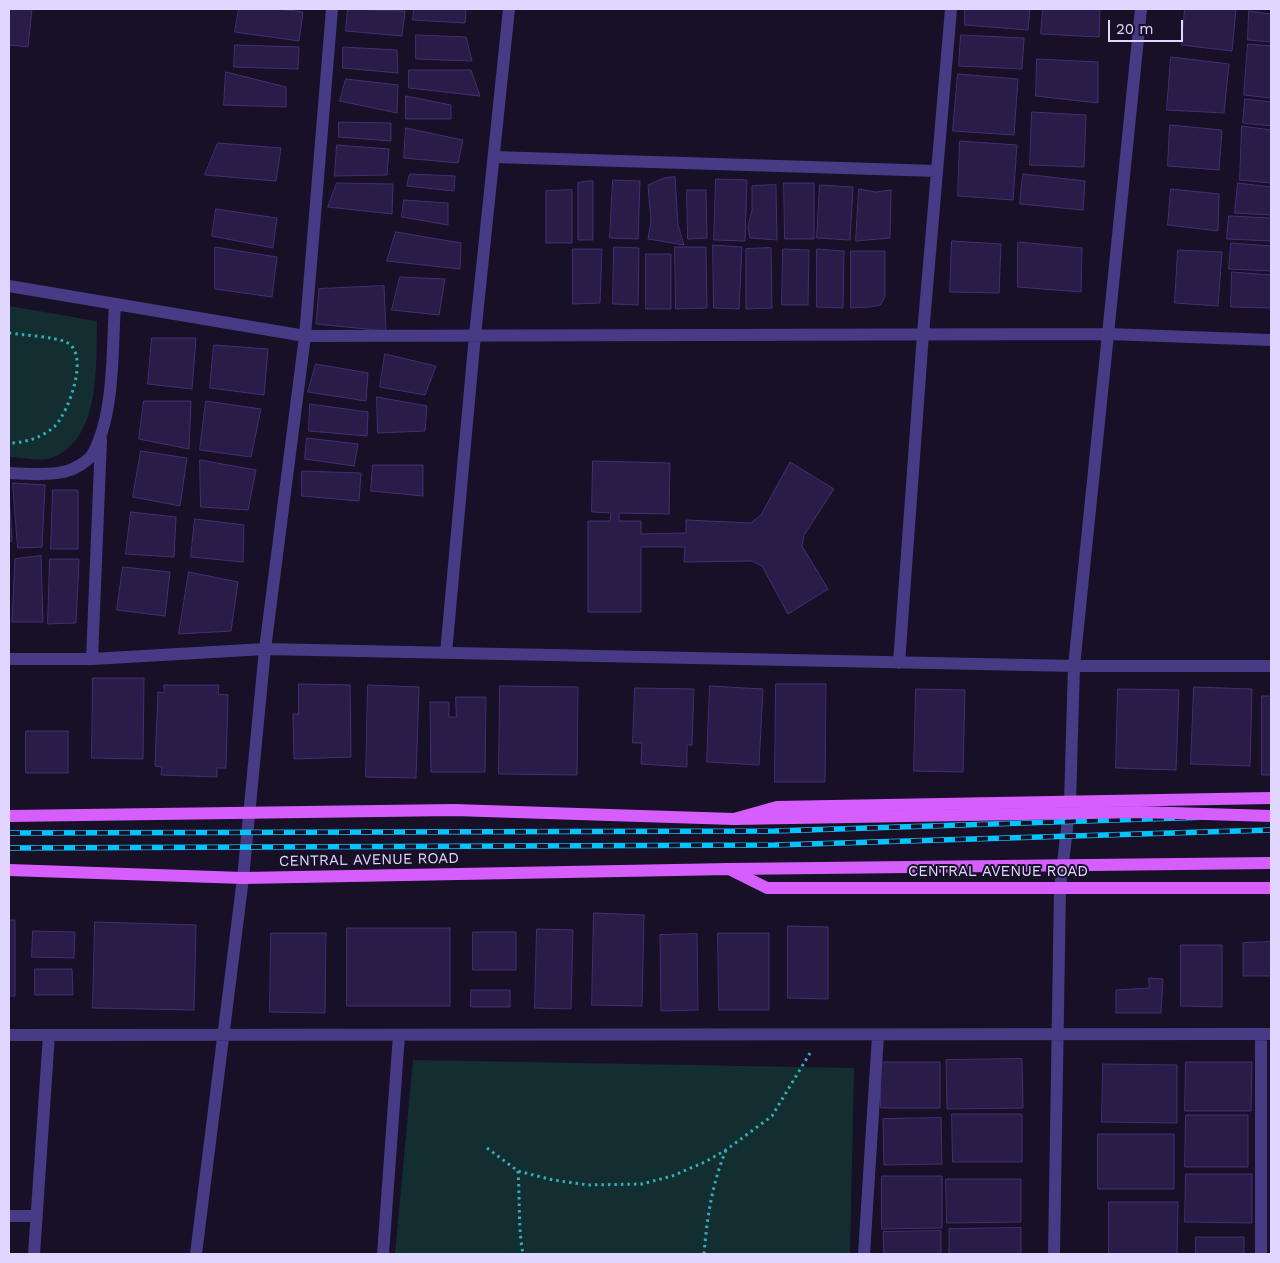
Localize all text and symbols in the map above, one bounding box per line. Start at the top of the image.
scale bar [1110,10,1185,42]
text: 20 m [1116,20,1154,38]
street label: CENTRAL AVENUE ROAD [279,849,459,871]
street label: CENTRAL AVENUE ROAD [908,863,1088,881]

